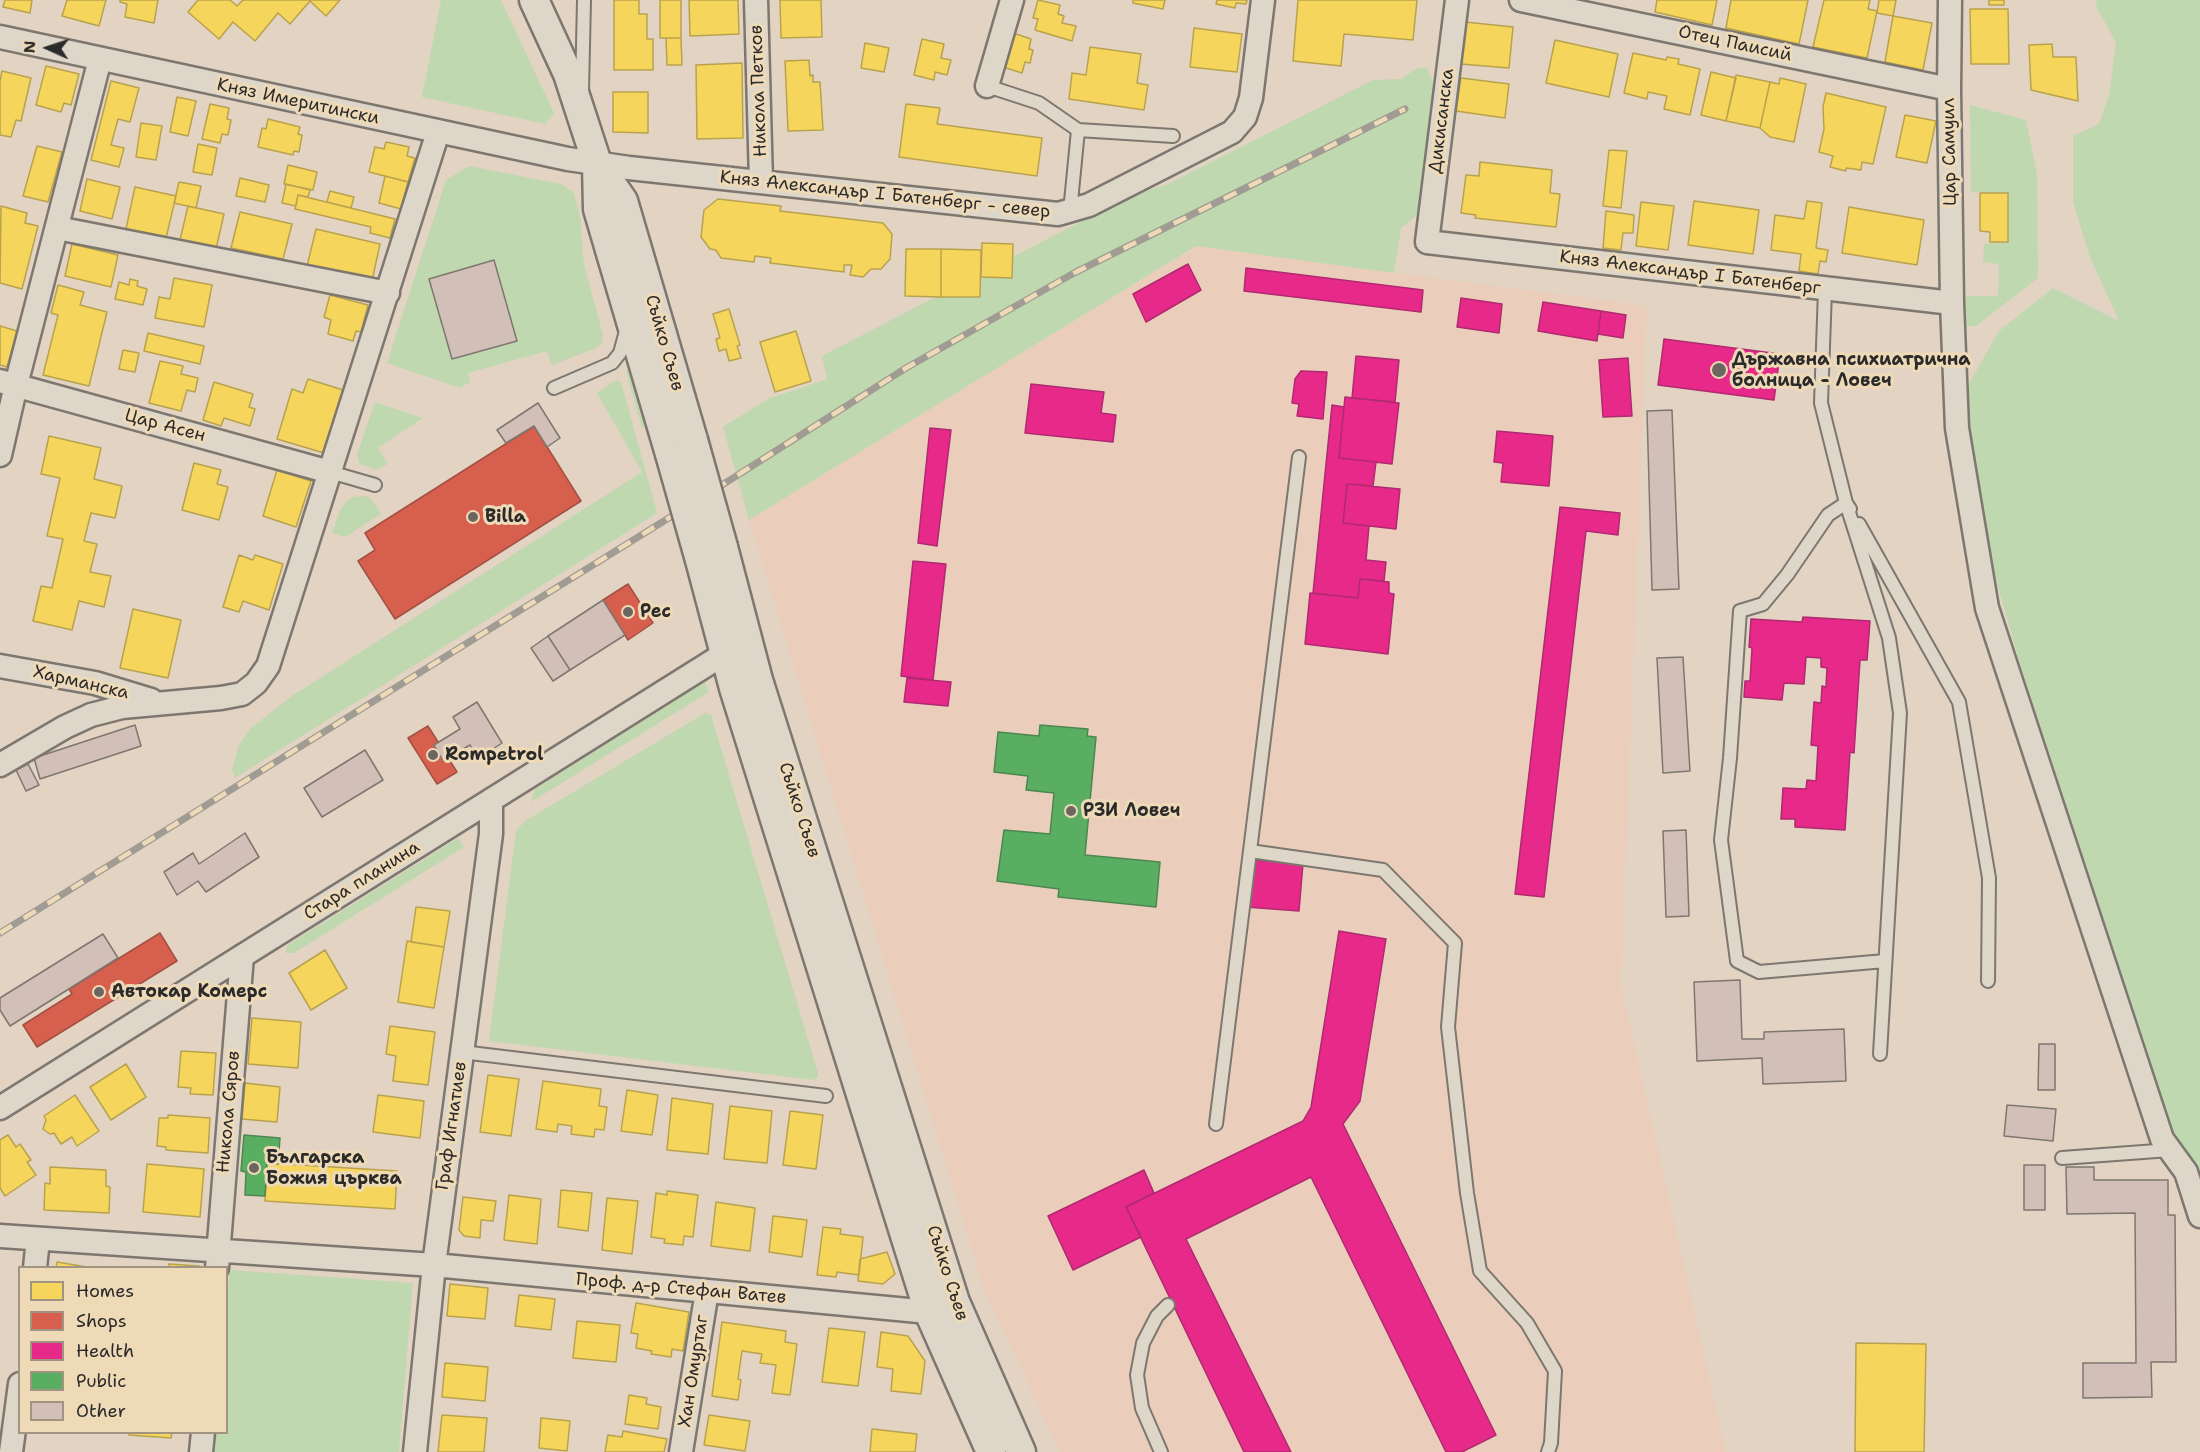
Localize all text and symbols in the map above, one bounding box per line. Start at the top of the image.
north arrow [18,18,78,78]
street label: Отец Паисий [1676,21,1794,67]
street label: Никола Петков [746,25,772,157]
text: N [19,40,40,54]
street label: Дикисанска [1425,67,1459,175]
street label: Княз Имеритински [215,74,381,130]
street label: Цар Самуил [1938,98,1962,206]
street label: Княз Александър I Батенберг - север [718,167,1052,223]
street label: Княз Александър I Батенберг [1558,246,1822,300]
street label: Съйко Съев [640,293,688,393]
place label: Държавна психиатрична болница - Ловеч [1732,349,1971,392]
marker: Държавна психиатрична болница - Ловеч [1710,361,1728,379]
street label: Цар Асен [122,405,208,447]
place label: Billa [485,506,526,528]
marker: Billa [466,510,480,524]
place label: Рес [640,601,671,623]
marker: Рес [621,605,635,619]
street label: Харманска [31,661,131,705]
place label: Rompetrol [445,744,543,766]
marker: Rompetrol [426,748,440,762]
street label: Съйко Съев [773,760,825,860]
place label: РЗИ Ловеч [1083,800,1180,822]
marker: РЗИ Ловеч [1064,804,1078,818]
street label: Стара планина [300,837,424,925]
place label: Автокар Комерс [111,981,267,1003]
marker: Автокар Комерс [92,985,106,999]
street label: Никола Сяров [213,1050,245,1174]
street label: Граф Игнатиев [432,1060,472,1192]
place label: Българска Божия църква [266,1147,402,1190]
marker: Българска Божия църква [247,1161,261,1175]
street label: Съйко Съев [921,1223,973,1323]
legend [18,1266,228,1434]
street label: Проф. д-р Стефан Ватев [575,1269,787,1309]
text: Homes [76,1279,134,1303]
text: Shops [76,1309,127,1333]
street label: Хан Омуртаг [674,1313,714,1429]
text: Health [76,1339,134,1363]
text: Public [76,1369,126,1393]
text: Other [76,1399,126,1423]

